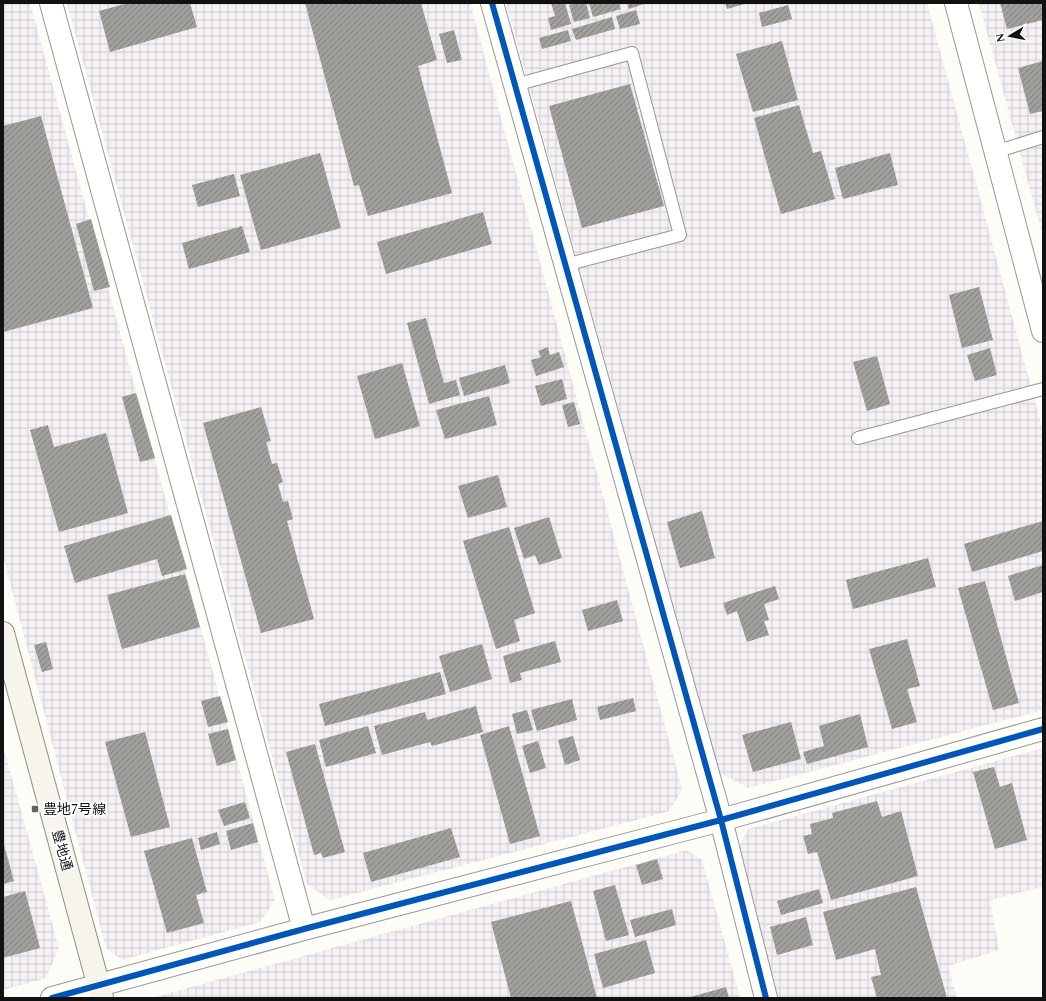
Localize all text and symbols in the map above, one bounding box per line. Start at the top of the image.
north arrow [990,16,1030,56]
text: N [991,32,1010,44]
place label: 豊地7号線 [43,799,106,820]
marker: 豊地7号線 [30,804,40,814]
street label: 豊地通 [46,827,78,873]

